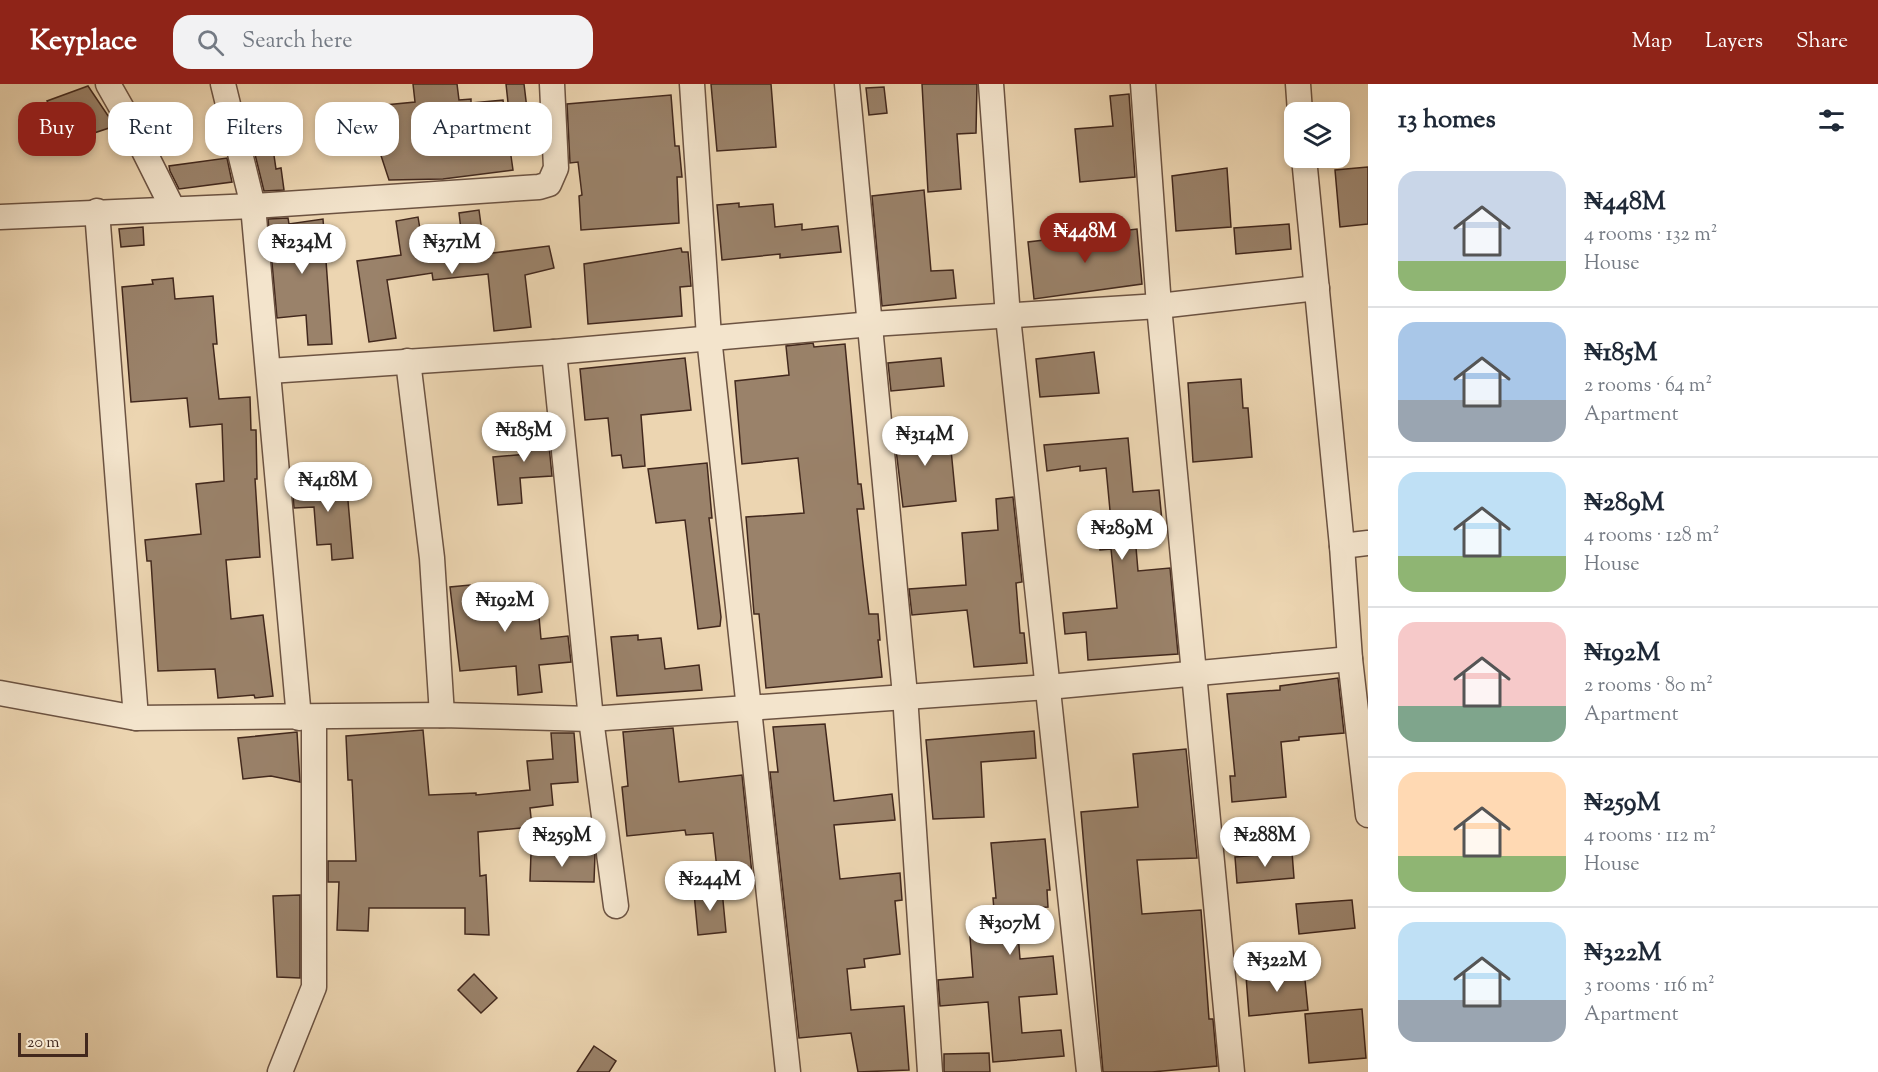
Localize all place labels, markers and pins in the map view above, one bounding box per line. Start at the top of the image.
pin: ₦448M [1043,213,1127,264]
pin: ₦234M [260,224,344,275]
pin: ₦371M [410,224,494,275]
pin: ₦185M [482,412,566,463]
pin: ₦314M [883,416,967,467]
pin: ₦418M [286,462,370,513]
pin: ₦289M [1080,510,1164,561]
pin: ₦192M [463,582,547,633]
pin: ₦259M [520,817,604,868]
pin: ₦288M [1223,817,1307,868]
pin: ₦244M [668,861,752,912]
pin: ₦307M [968,905,1052,956]
pin: ₦322M [1235,942,1319,993]

